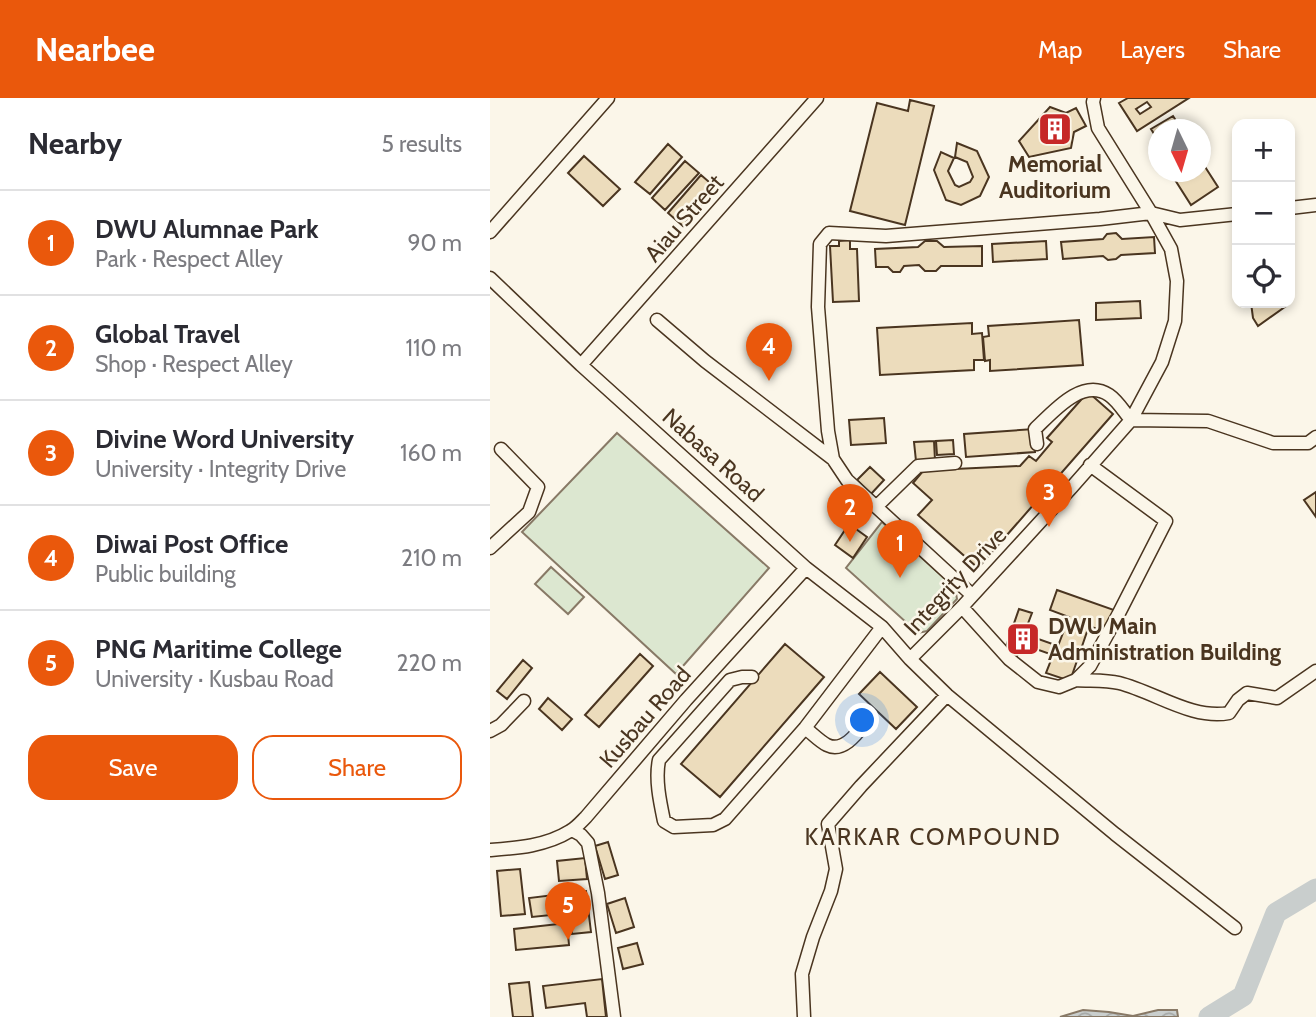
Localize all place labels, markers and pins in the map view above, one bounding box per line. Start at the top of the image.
building icon: Memorial Auditorium [1036,110,1074,148]
place label: Memorial Auditorium [999,150,1111,204]
pin: 4 [746,323,792,381]
pin: 3 [1026,469,1072,527]
pin: 2 [827,484,873,542]
pin: 1 [877,520,923,578]
place label: DWU Main Administration Building [1048,612,1281,666]
building icon: DWU Main Administration Building [1004,620,1042,658]
pin: 5 [545,882,591,940]

